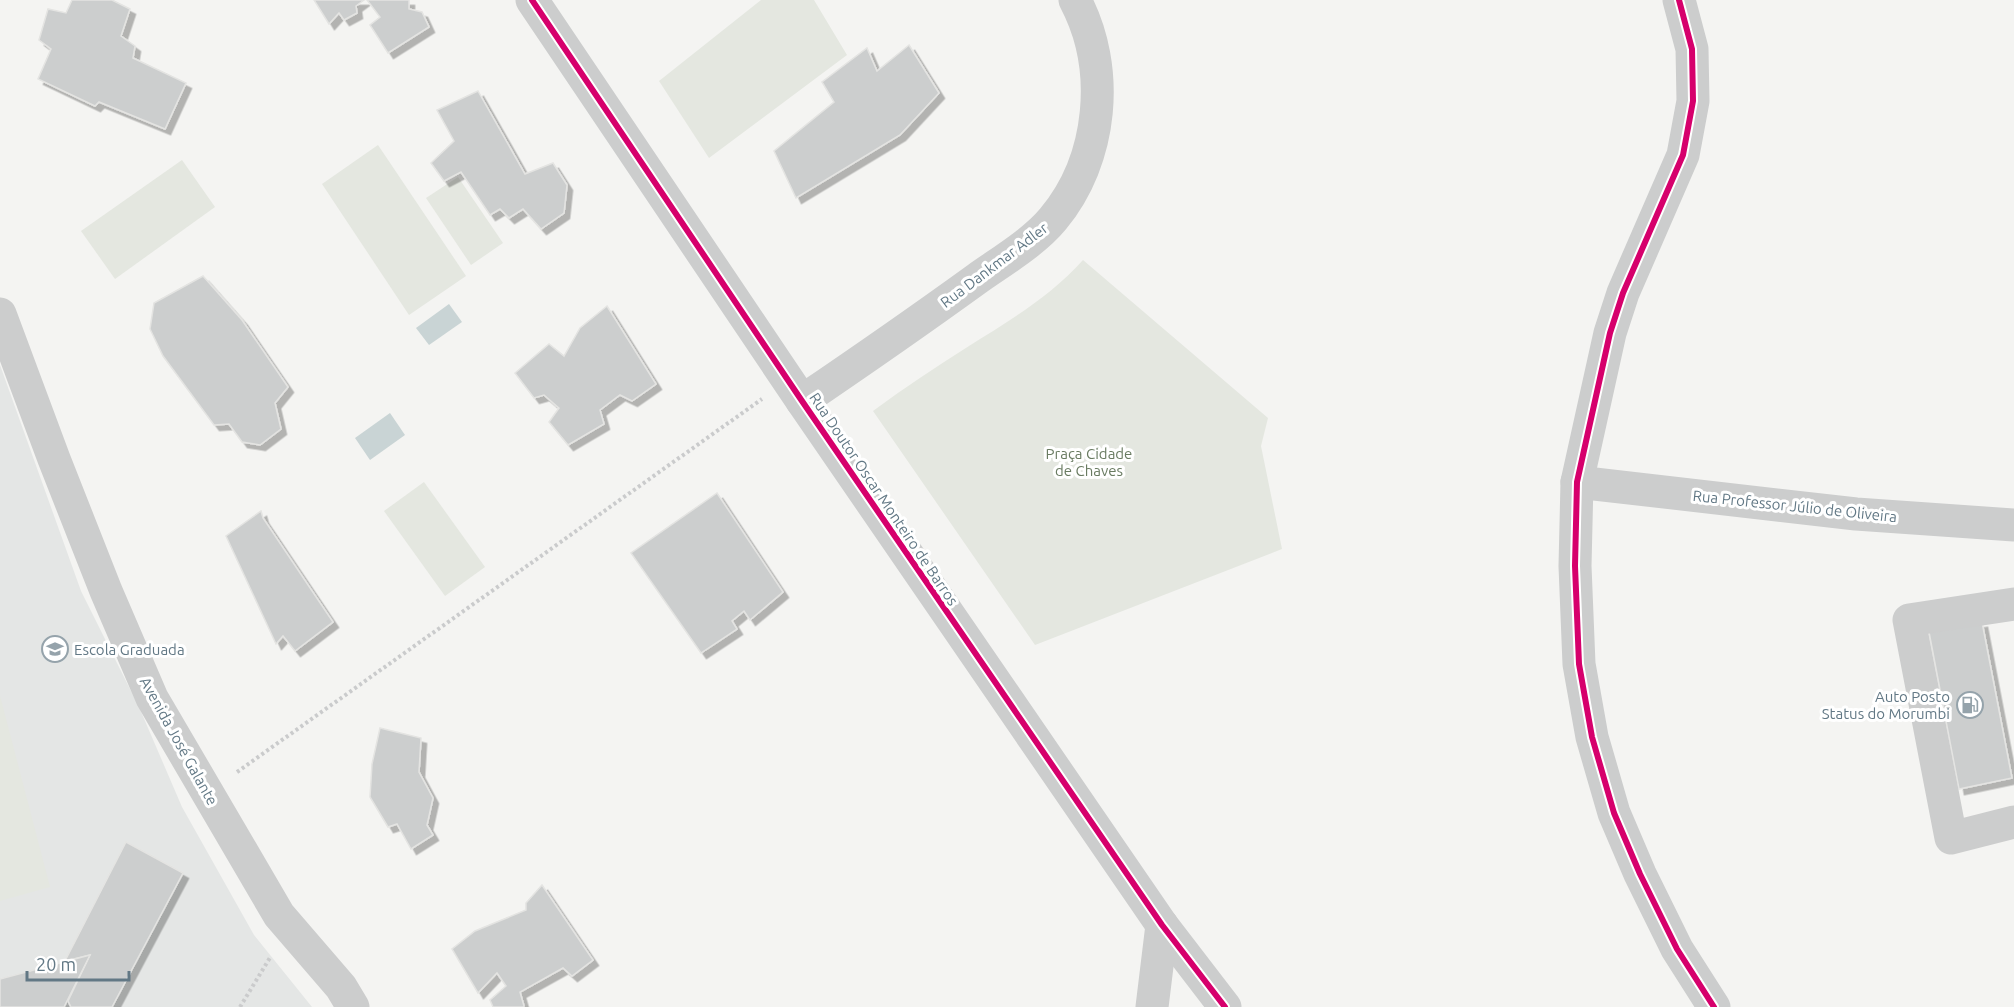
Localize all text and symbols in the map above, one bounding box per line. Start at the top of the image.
street label: Rua Dankmar Adler [937,219,1051,311]
street label: Rua Doutor Oscar Monteiro de Barros [806,389,962,609]
park label: Praça Cidade de Chaves [1046,445,1132,479]
street label: Rua Professor Júlio de Oliveira [1692,487,1898,525]
school or university icon: Escola Graduada [40,634,70,664]
place label: Escola Graduada [74,641,185,658]
street label: Avenida José Galante [137,674,221,808]
place label: Auto Posto Status do Morumbi [1822,688,1950,722]
fuel station icon: Auto Posto Status do Morumbi [1955,690,1985,720]
scale bar [27,944,129,982]
text: 20 m [36,954,76,974]

